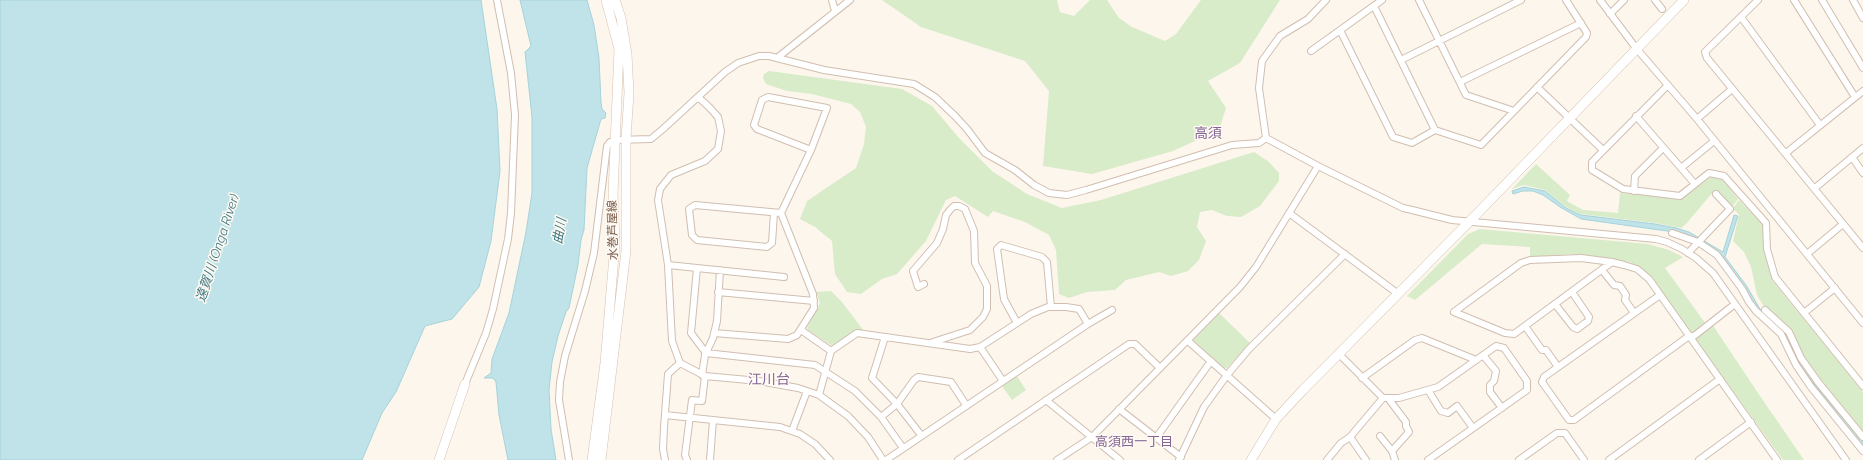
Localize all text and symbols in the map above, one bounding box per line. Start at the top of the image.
district label: 高須 [1194,126,1222,142]
water label: 遠賀川 (Onga River) [193,192,243,304]
street label: 水巻芦屋線 [605,200,621,260]
water label: 曲川 [550,217,570,245]
district label: 江川台 [748,372,790,388]
district label: 高須西一丁目 [1095,434,1173,450]

